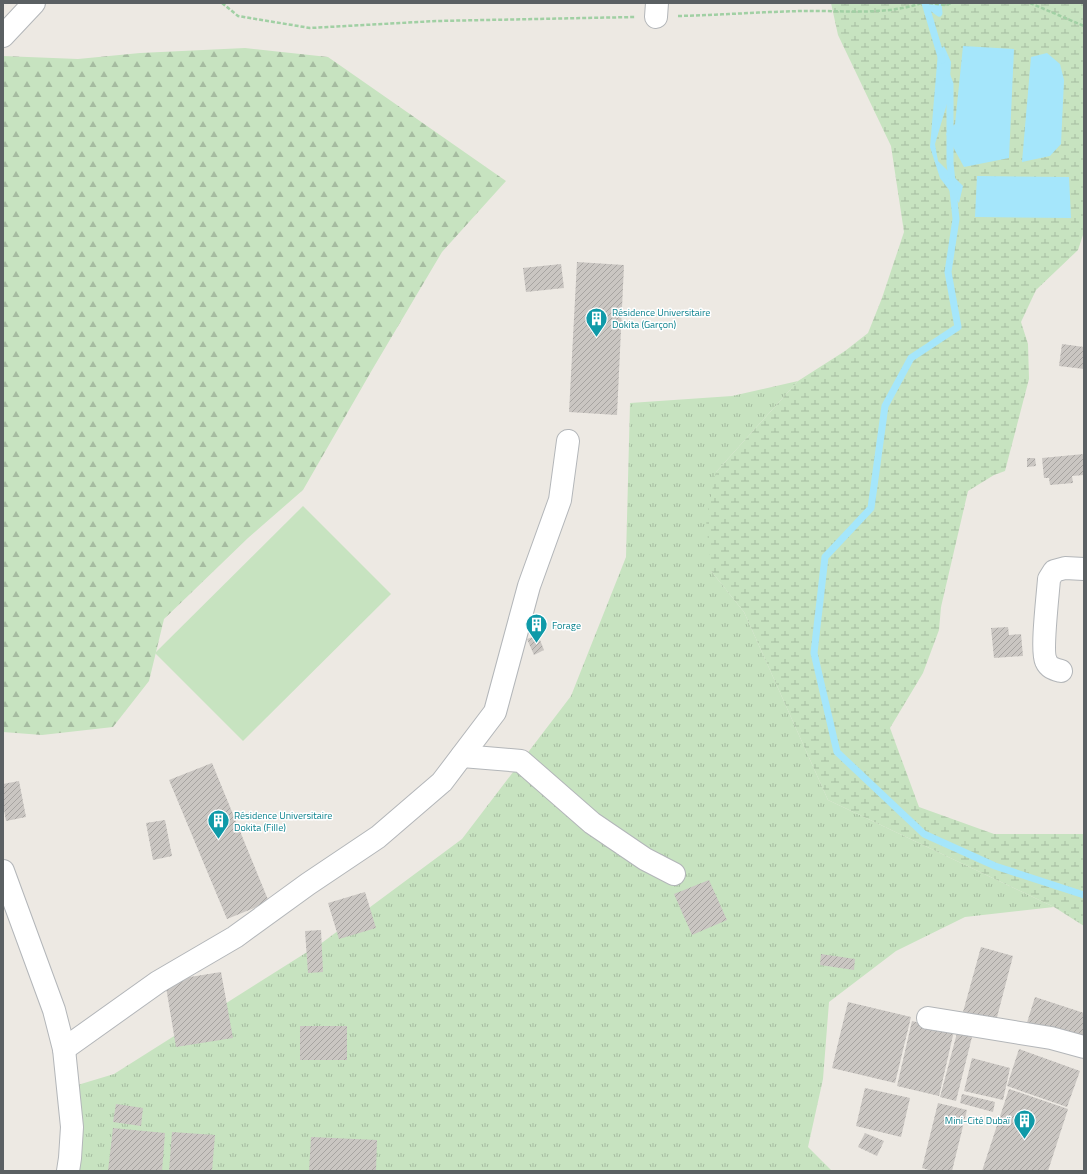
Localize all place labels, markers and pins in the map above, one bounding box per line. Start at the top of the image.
building icon: Résidence Universitaire Dokita (Garçon) [584,305,610,338]
place label: Résidence Universitaire Dokita (Garçon) [612,305,710,332]
building icon: Forage [523,612,549,645]
place label: Forage [552,618,581,633]
building icon: Résidence Universitaire Dokita (Fille) [206,808,232,841]
place label: Résidence Universitaire Dokita (Fille) [234,808,332,835]
building icon: Mini-Cité Dubaï [1012,1107,1038,1140]
place label: Mini-Cité Dubaï [945,1113,1011,1128]

